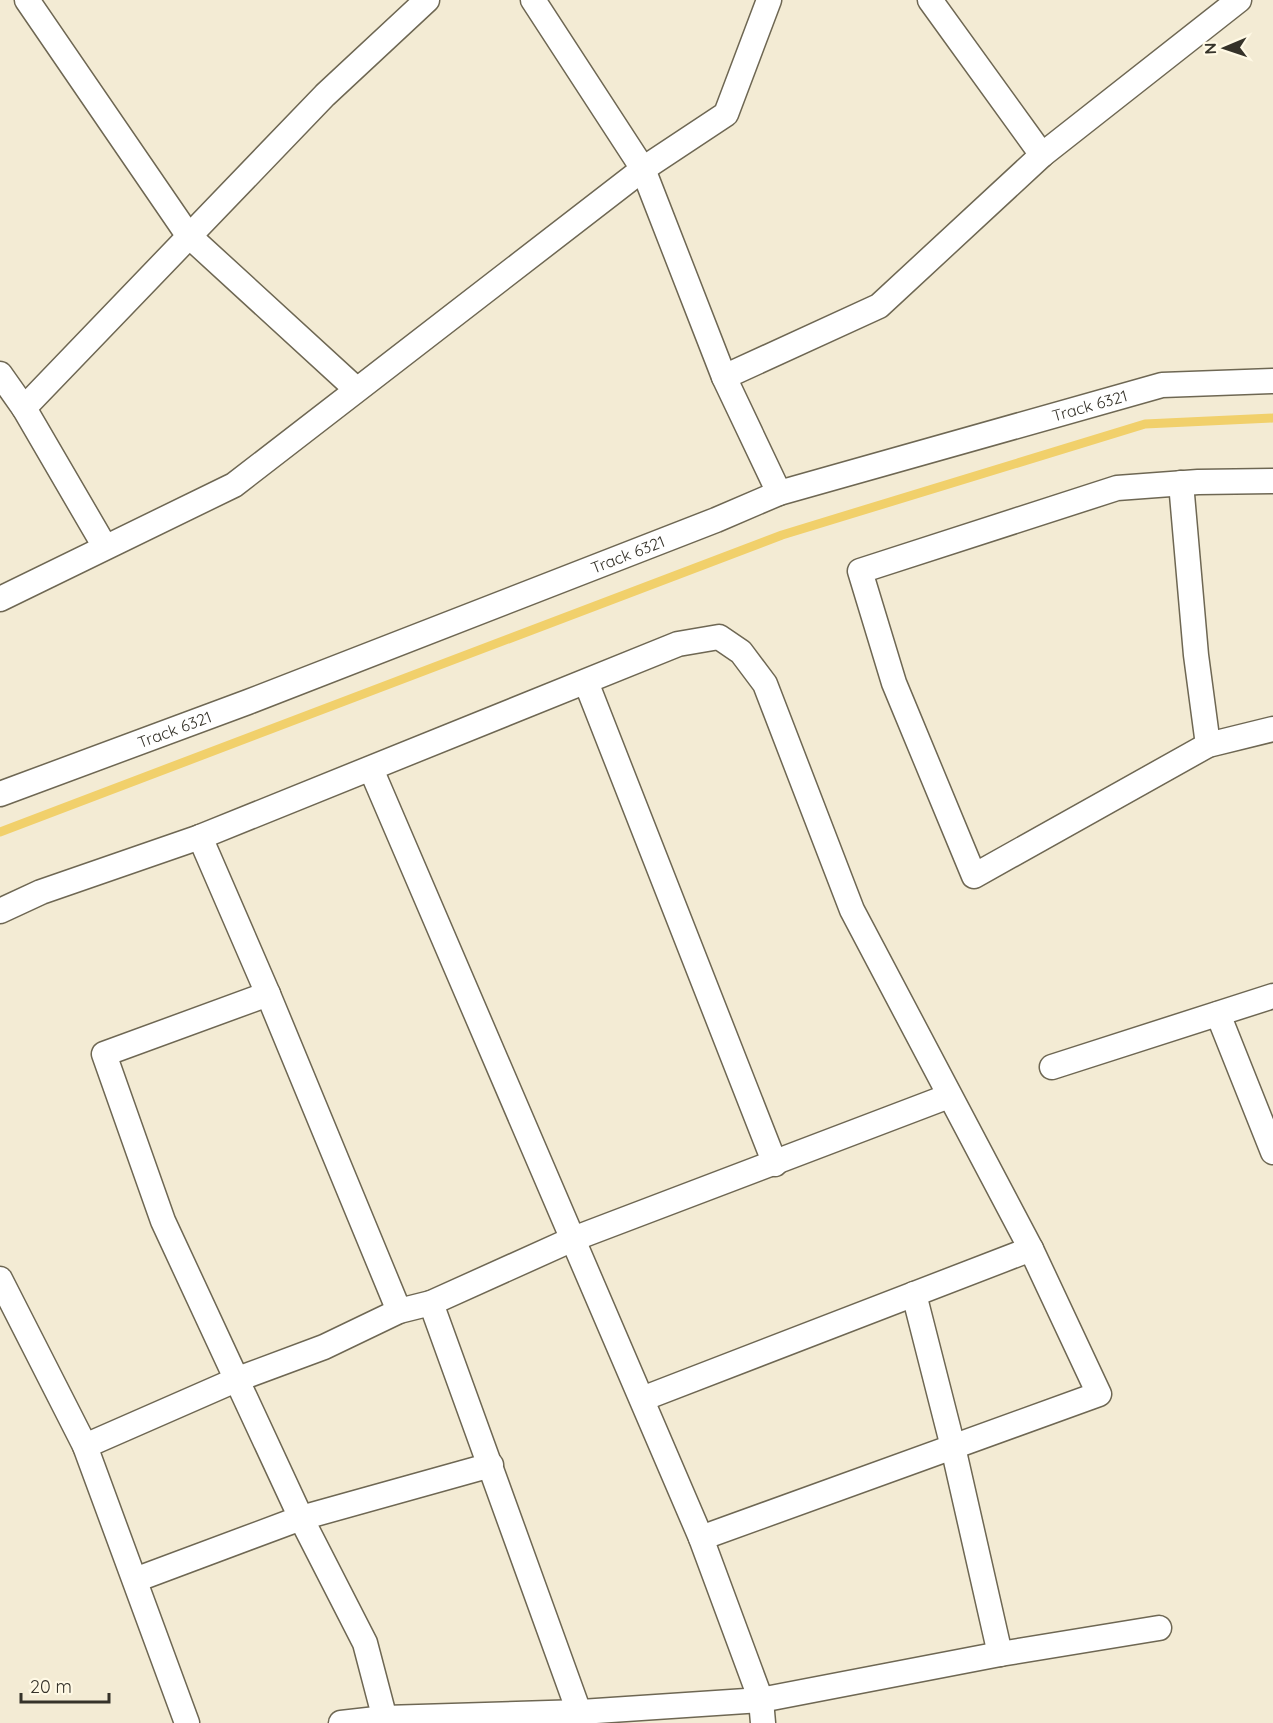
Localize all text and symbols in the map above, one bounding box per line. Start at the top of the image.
north arrow [1195,18,1255,78]
text: N [1200,42,1220,55]
street label: Track 6321 [1050,385,1130,426]
street label: Track 6321 [588,531,667,578]
street label: Track 6321 [135,706,214,752]
scale bar [21,1666,110,1704]
text: 20 m [30,1675,72,1698]

